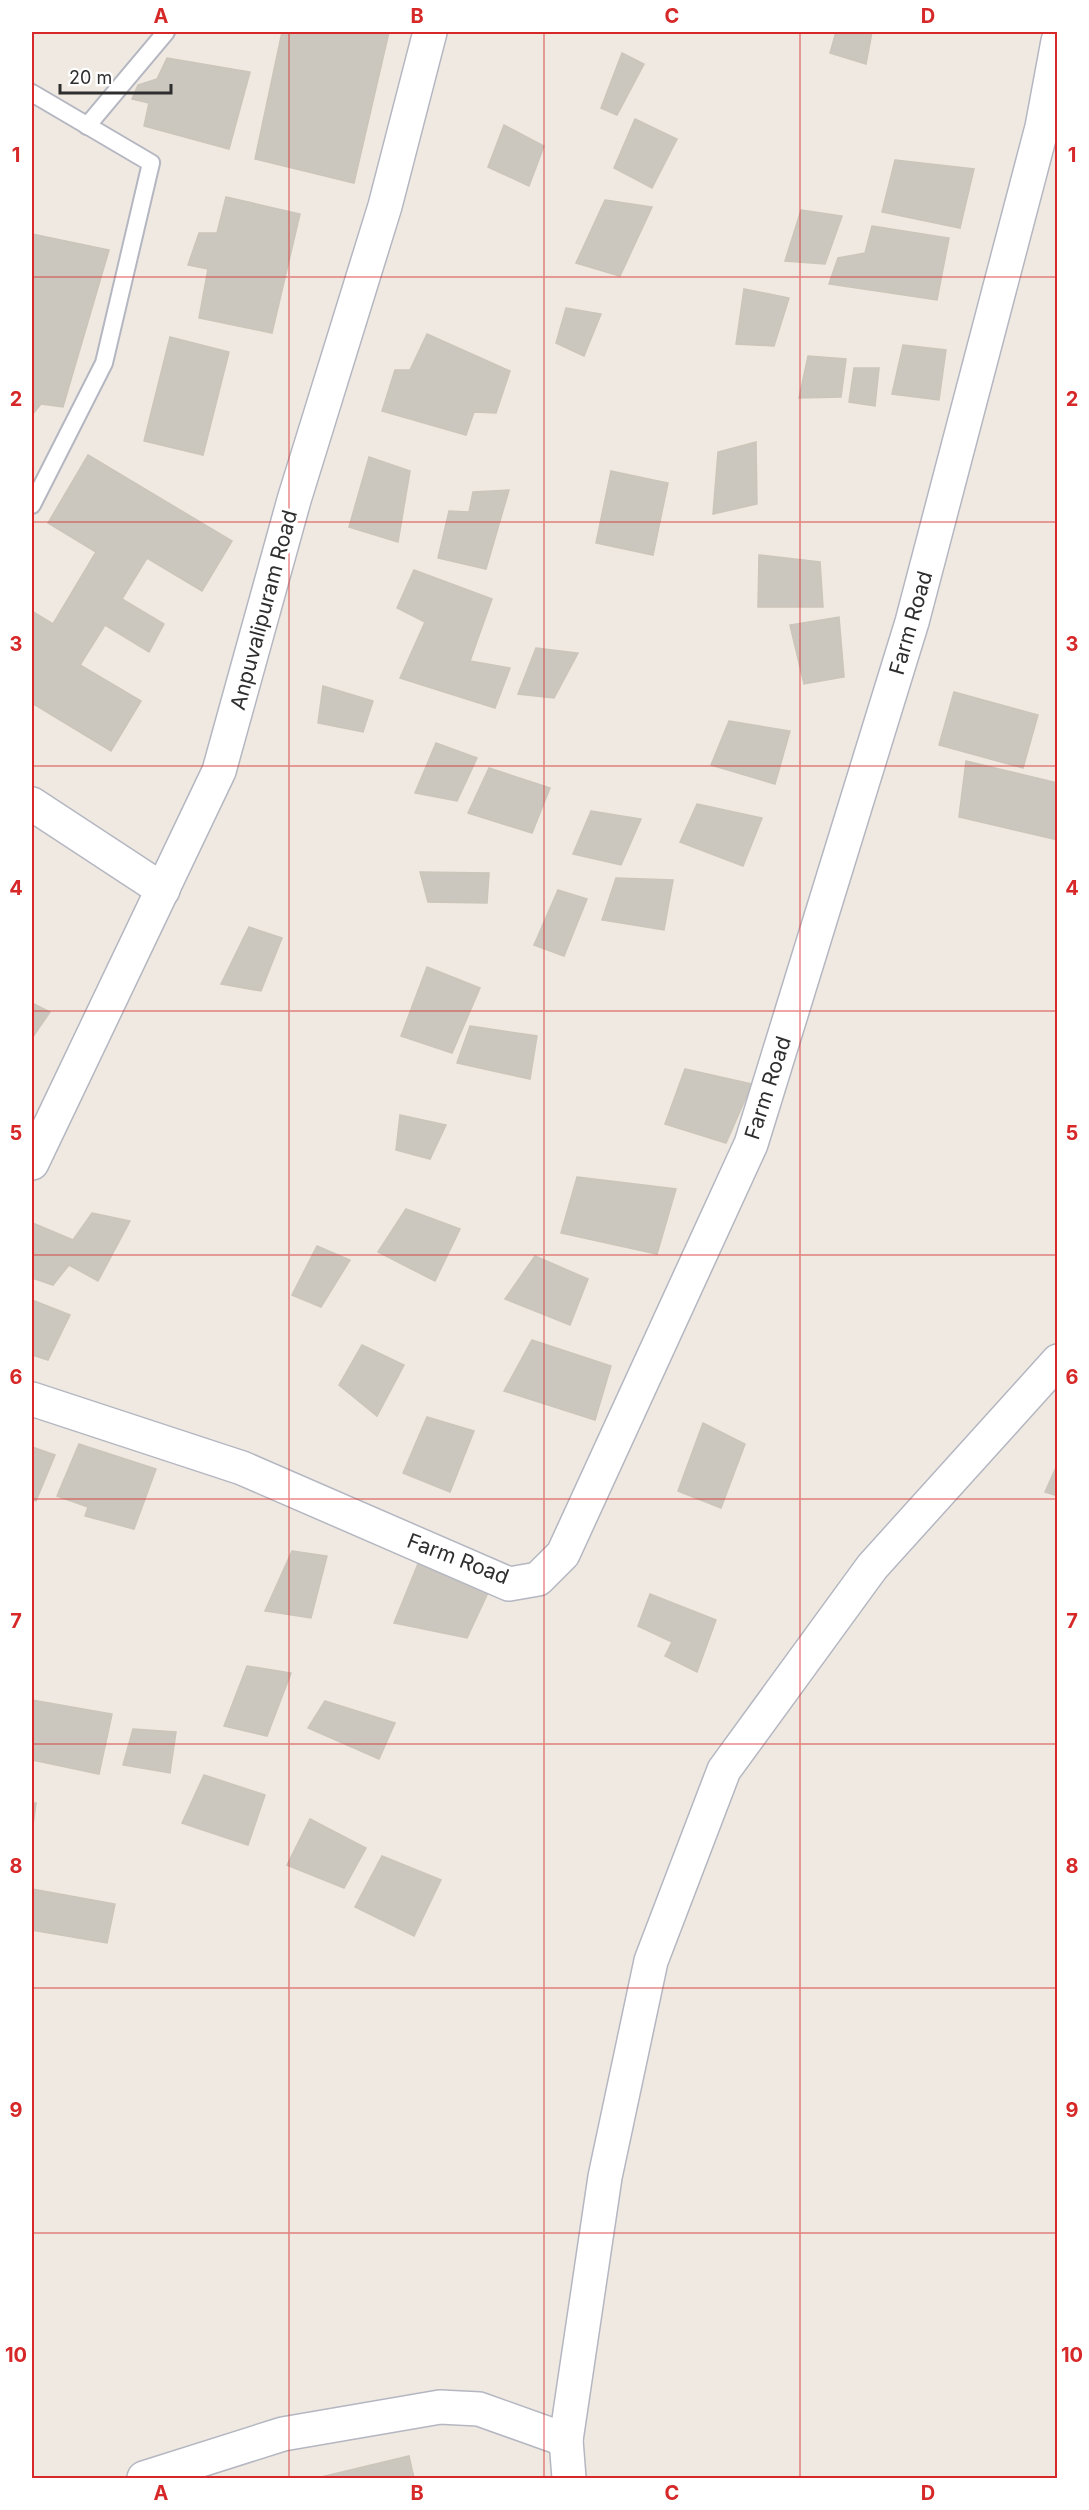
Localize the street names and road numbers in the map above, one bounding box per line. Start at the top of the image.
street label: Anpuvalipuram Road [225,507,302,712]
street label: Farm Road [884,568,937,678]
street label: Farm Road [739,1033,796,1143]
street label: Farm Road [404,1528,513,1589]

